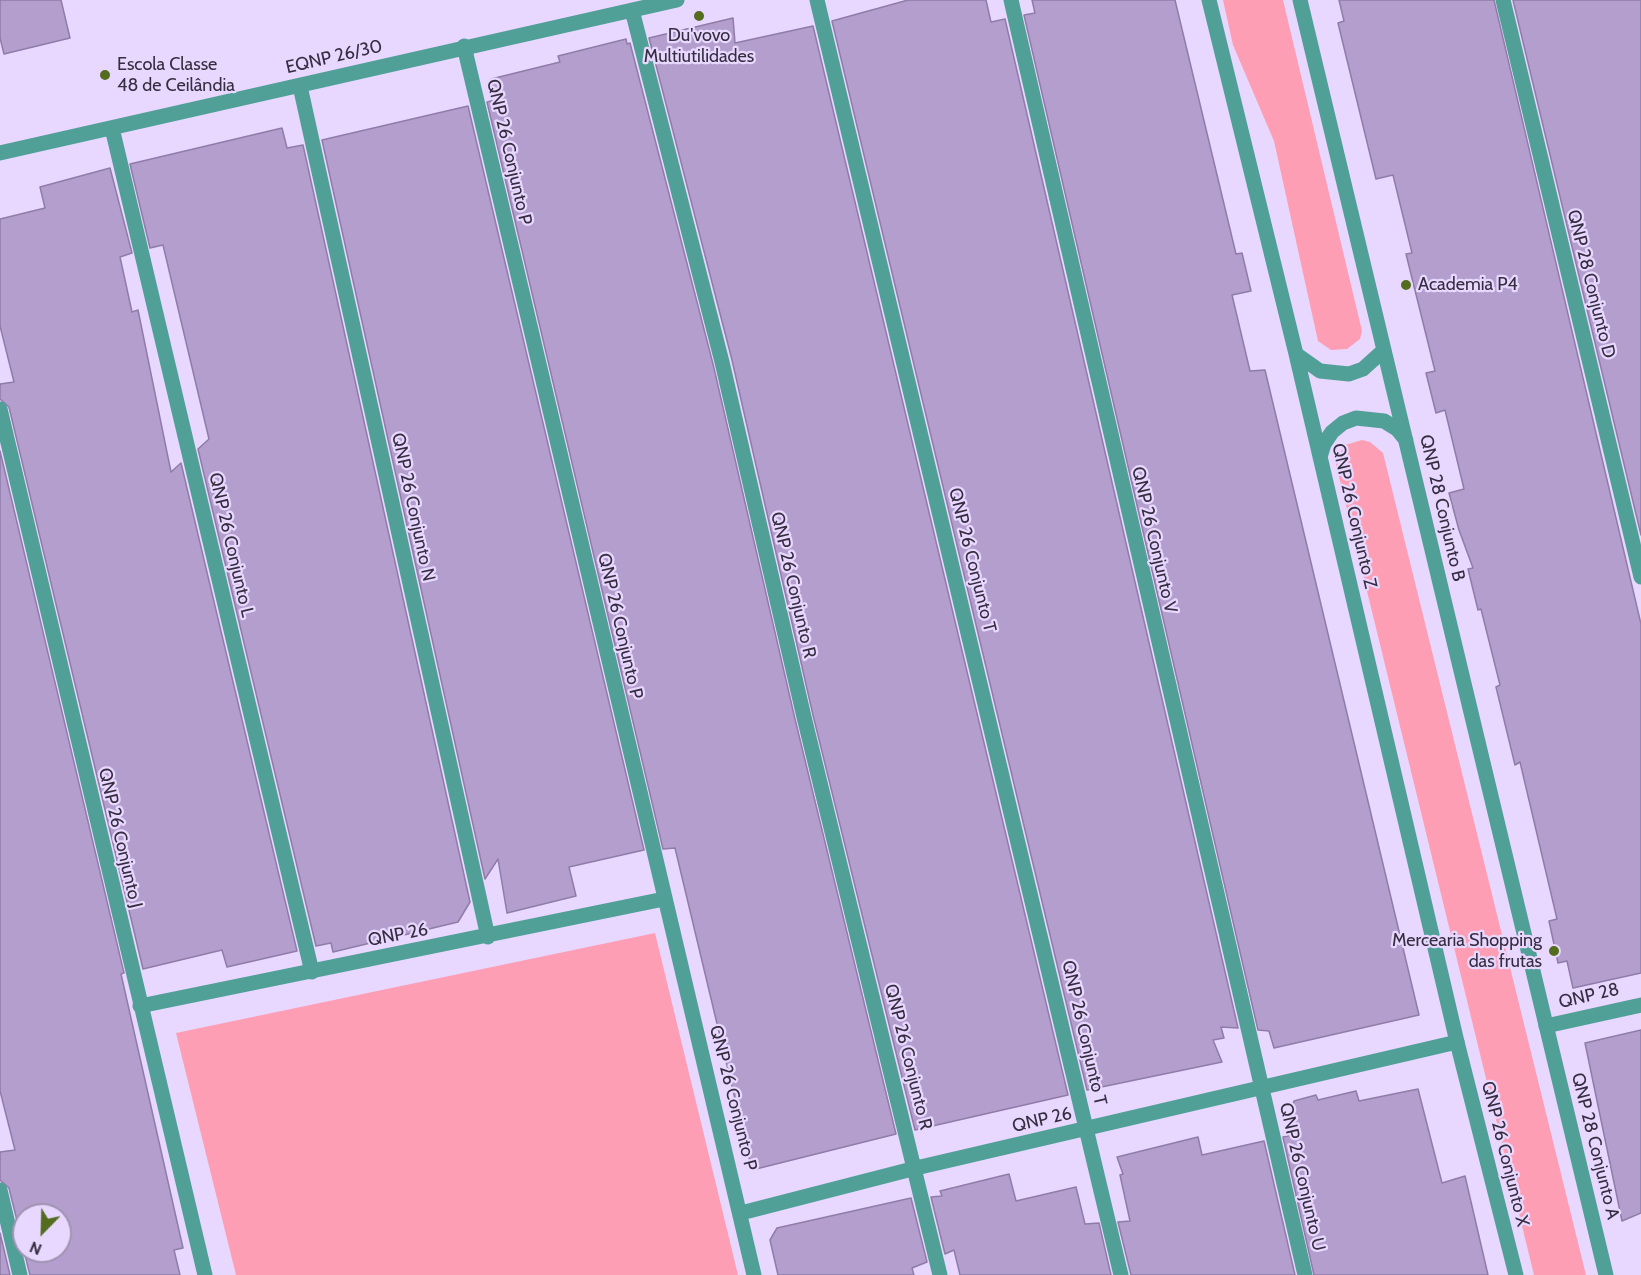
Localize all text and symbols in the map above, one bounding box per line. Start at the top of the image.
marker: Du'vovo Multiutilidades [692,9,706,23]
place label: Du'vovo Multiutilidades [644,25,754,68]
street label: EQNP 26/30 [284,35,384,79]
place label: Escola Classe 48 de Ceilândia [117,54,235,97]
marker: Escola Classe 48 de Ceilândia [98,68,112,82]
street label: QNP 26 Conjunto P [482,77,536,227]
street label: QNP 28 Conjunto D [1562,208,1620,360]
place label: Academia P4 [1418,274,1518,296]
marker: Academia P4 [1399,278,1413,292]
street label: QNP 26 Conjunto N [387,431,439,583]
street label: QNP 28 Conjunto B [1415,433,1469,583]
street label: QNP 26 Conjunto Z [1327,441,1381,591]
street label: QNP 26 Conjunto V [1127,465,1181,615]
street label: QNP 26 Conjunto L [204,471,258,619]
street label: QNP 26 Conjunto T [944,486,1000,634]
street label: QNP 26 Conjunto R [766,510,820,660]
street label: QNP 26 Conjunto P [593,551,647,701]
street label: QNP 26 Conjunto J [93,766,147,910]
street label: QNP 26 [366,919,430,951]
place label: Mercearia Shopping das frutas [1392,930,1542,972]
marker: Mercearia Shopping das frutas [1547,944,1561,958]
street label: QNP 26 Conjunto T [1057,958,1111,1108]
street label: QNP 28 [1557,979,1621,1013]
street label: QNP 26 Conjunto R [879,982,937,1132]
street label: QNP 26 Conjunto P [705,1023,761,1173]
street label: QNP 28 Conjunto A [1566,1070,1624,1222]
street label: QNP 26 Conjunto X [1476,1079,1534,1229]
street label: QNP 26 Conjunto U [1274,1101,1330,1253]
street label: QNP 26 [1010,1103,1074,1137]
north arrow [12,1203,72,1263]
text: N [27,1237,44,1259]

